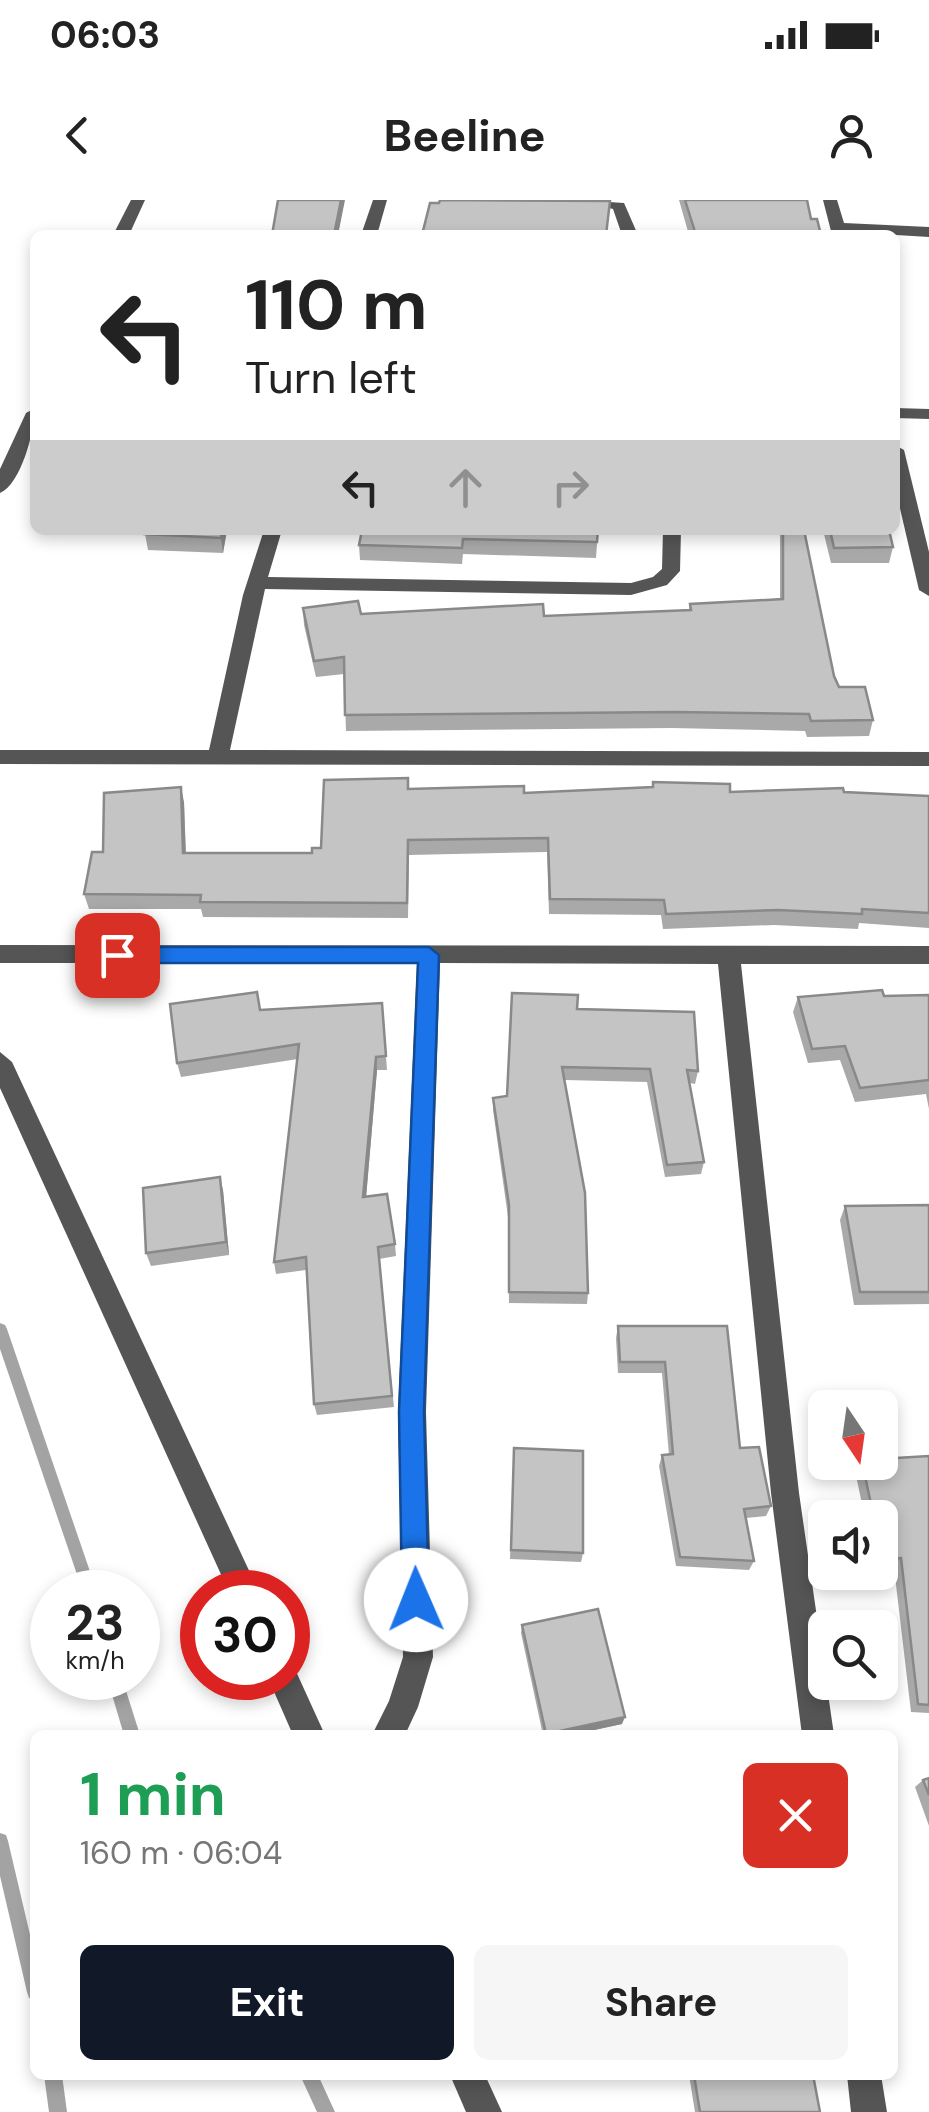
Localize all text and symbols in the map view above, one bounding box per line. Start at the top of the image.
text: 06:03 [50,10,160,60]
text: Beeline [383,106,546,165]
icon: back [50,108,105,163]
icon: person [824,108,879,163]
text: 110 m [245,260,428,351]
icon: left [80,270,210,400]
text: Turn left [245,348,417,407]
icon: left [333,460,388,515]
icon: ahead [438,460,493,515]
icon: right [543,460,598,515]
pin [75,913,160,998]
icon: arrive [90,928,145,983]
north arrow [808,1390,898,1480]
map controls [808,1390,898,1700]
button: sound [808,1500,898,1590]
position arrow [364,1548,468,1652]
speed limit sign: 30 [180,1570,310,1700]
text: 23 [66,1590,125,1656]
button: search [808,1610,898,1700]
text: km/h [65,1644,125,1677]
text: 1 min [80,1755,226,1834]
button: close [743,1763,848,1868]
text: 160 m · 06:04 [80,1832,282,1874]
button: Exit [80,1945,454,2060]
button: Share [474,1945,848,2060]

